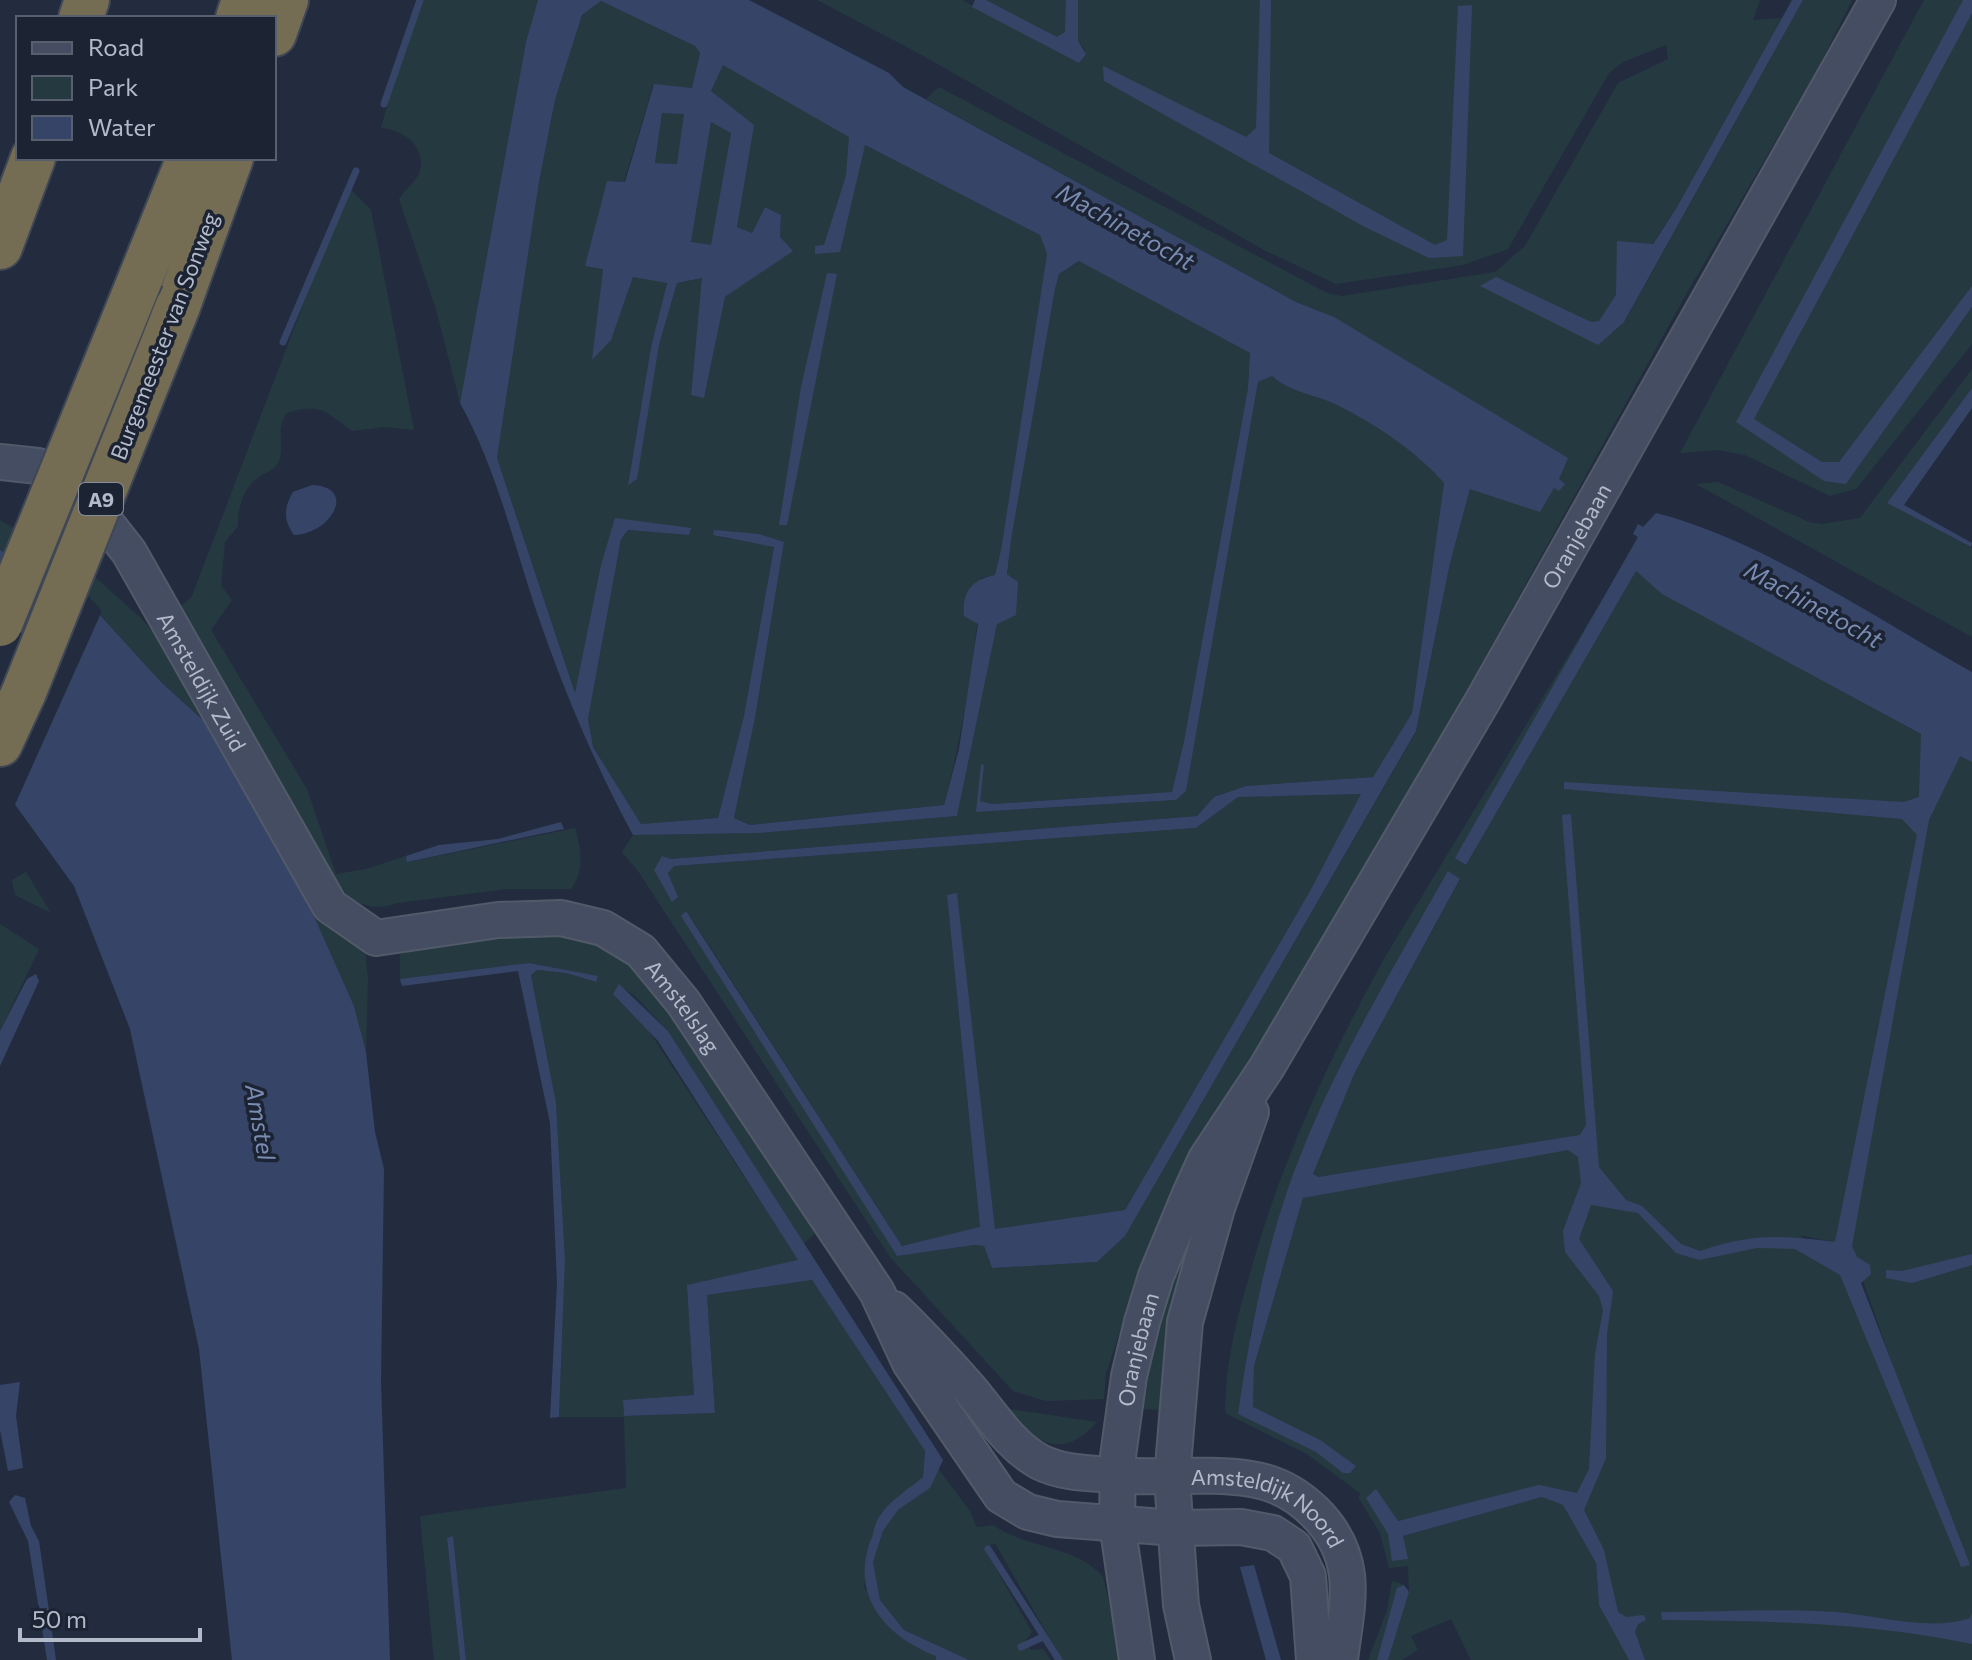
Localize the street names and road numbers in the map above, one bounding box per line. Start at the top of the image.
street label: Burgemeester van Sonweg [104,208,224,464]
street label: Oranjebaan [1535,478,1616,593]
road number: A9 [79,483,123,515]
street label: Amsteldijk Zuid [152,607,253,756]
street label: Amstelslag [640,954,727,1058]
street label: Oranjebaan [1111,1289,1164,1408]
street label: Amsteldijk Noord [1191,1462,1351,1552]

